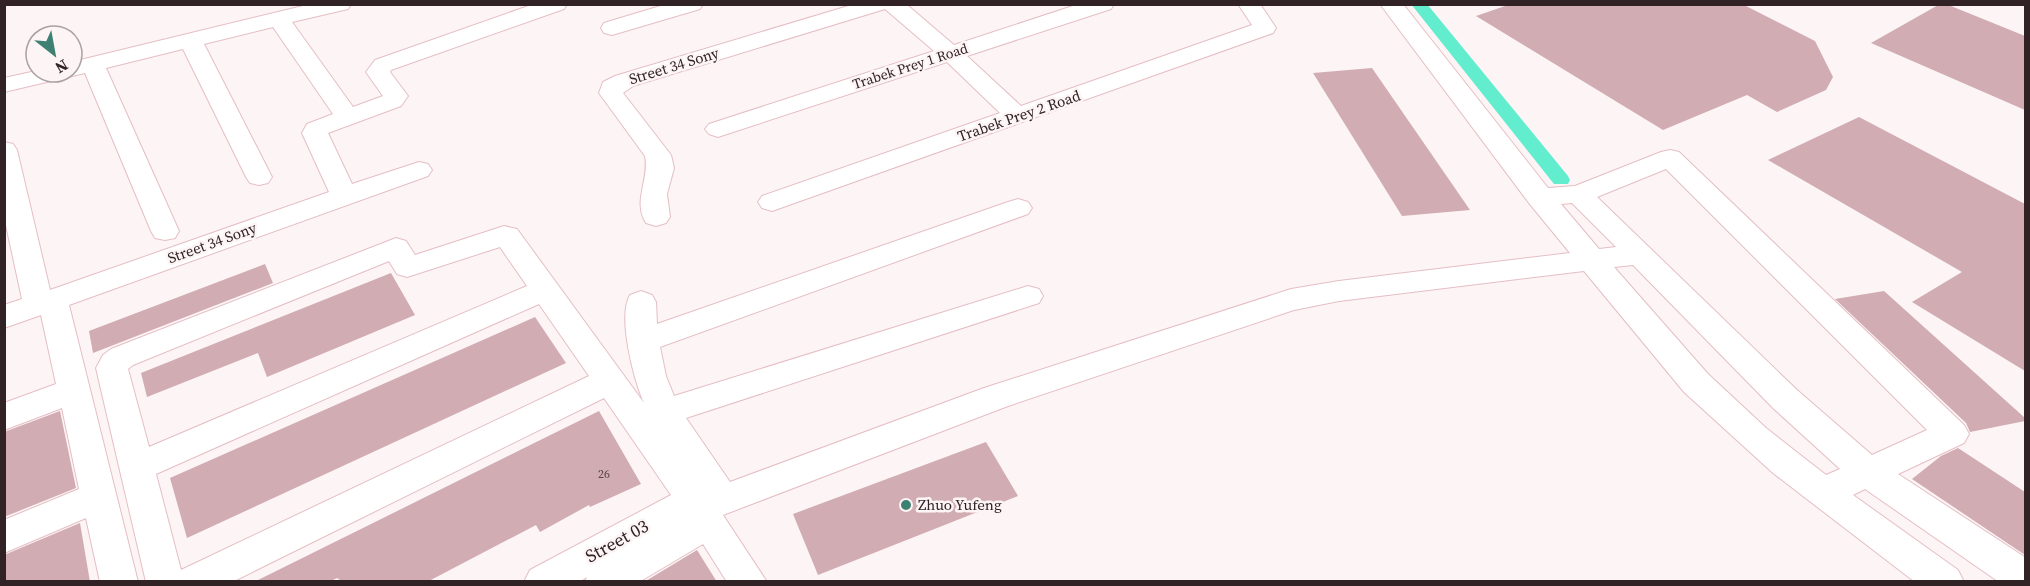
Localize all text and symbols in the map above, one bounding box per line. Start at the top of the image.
north arrow [24,24,84,84]
street label: Trabek Prey 1 Road [850,38,970,94]
street label: Street 34 Sony [626,42,722,89]
text: N [51,54,72,79]
street label: Trabek Prey 2 Road [955,84,1084,146]
street label: Street 34 Sony [165,217,259,268]
house number: 26 [598,466,610,482]
place label: Zhuo Yufeng [918,494,1002,515]
marker: Zhuo Yufeng [899,498,913,512]
street label: Street 03 [581,513,653,568]

